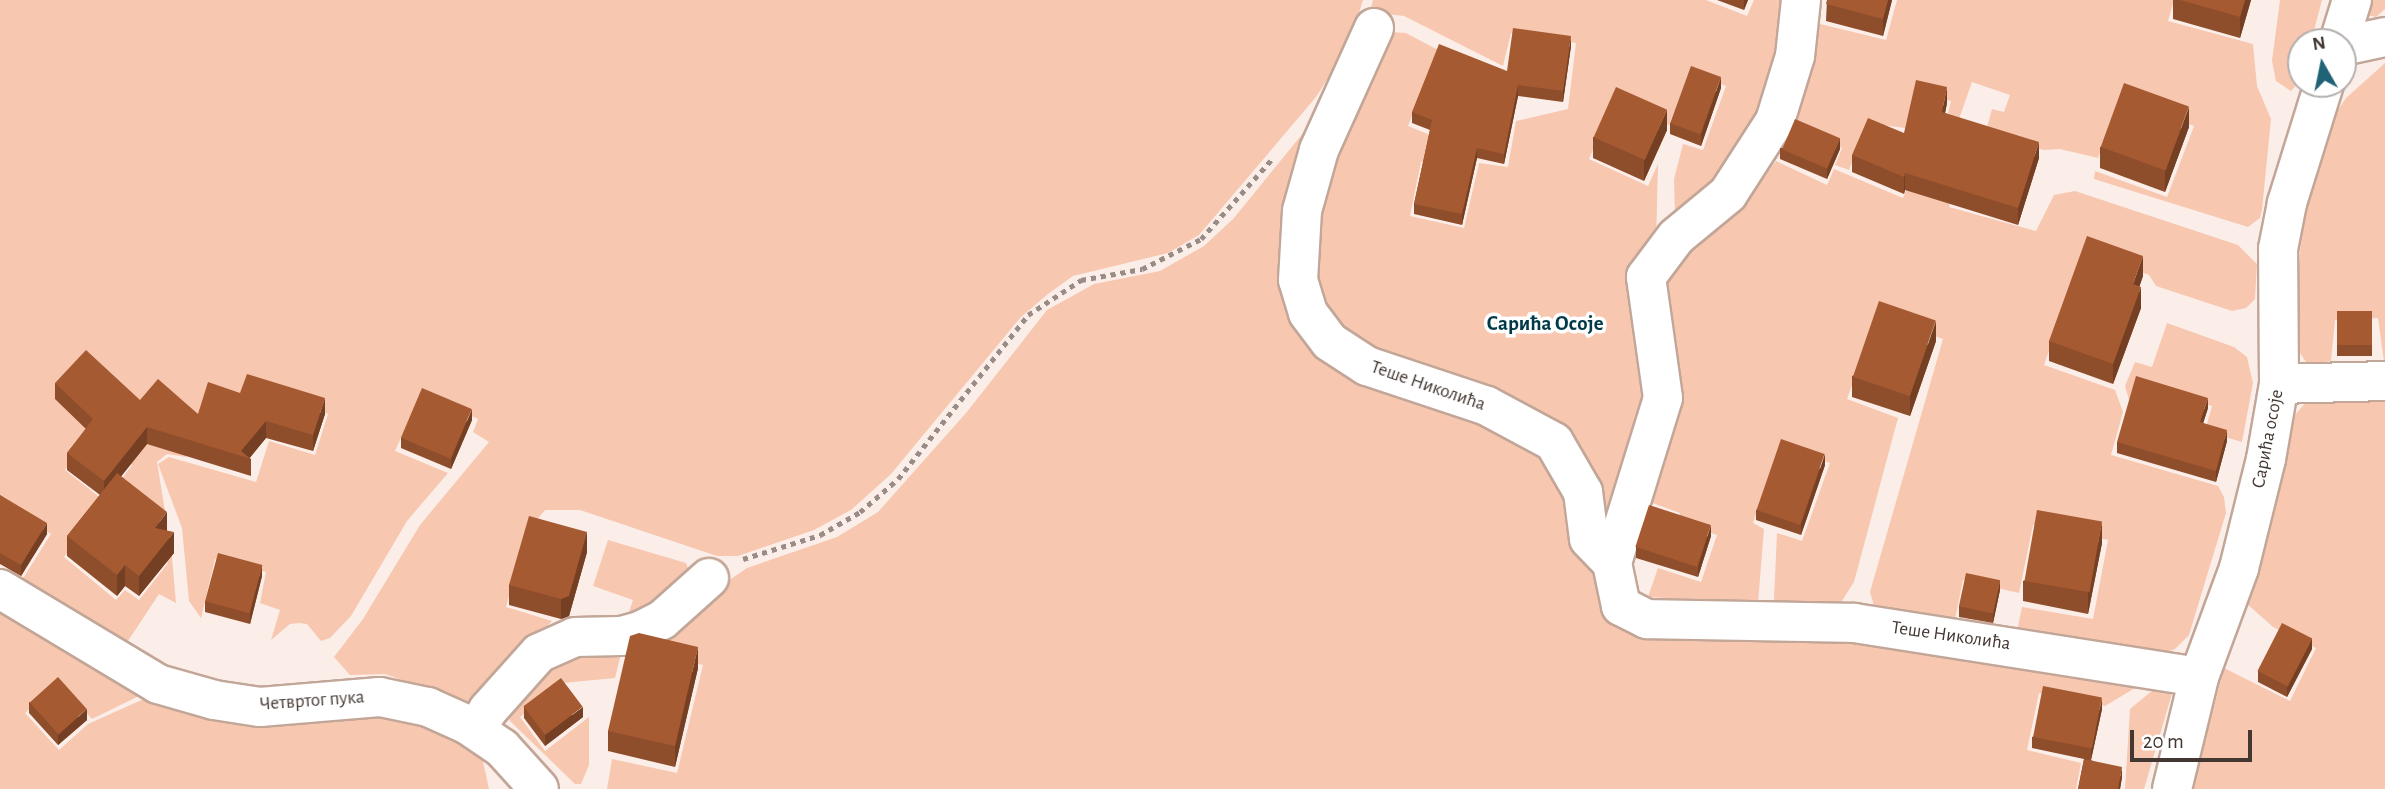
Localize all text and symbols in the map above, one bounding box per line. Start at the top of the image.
north arrow [2287,28,2357,98]
text: N [2311,33,2327,54]
district label: Сарића Осоје [1486,311,1604,337]
street label: Теше Николића [1368,356,1488,416]
street label: Сарића осоје [2247,387,2289,491]
street label: Теше Николића [1890,616,2012,656]
street label: Четвртог пука [259,686,365,716]
scale bar [2133,716,2256,760]
text: 20 m [2143,731,2184,752]

